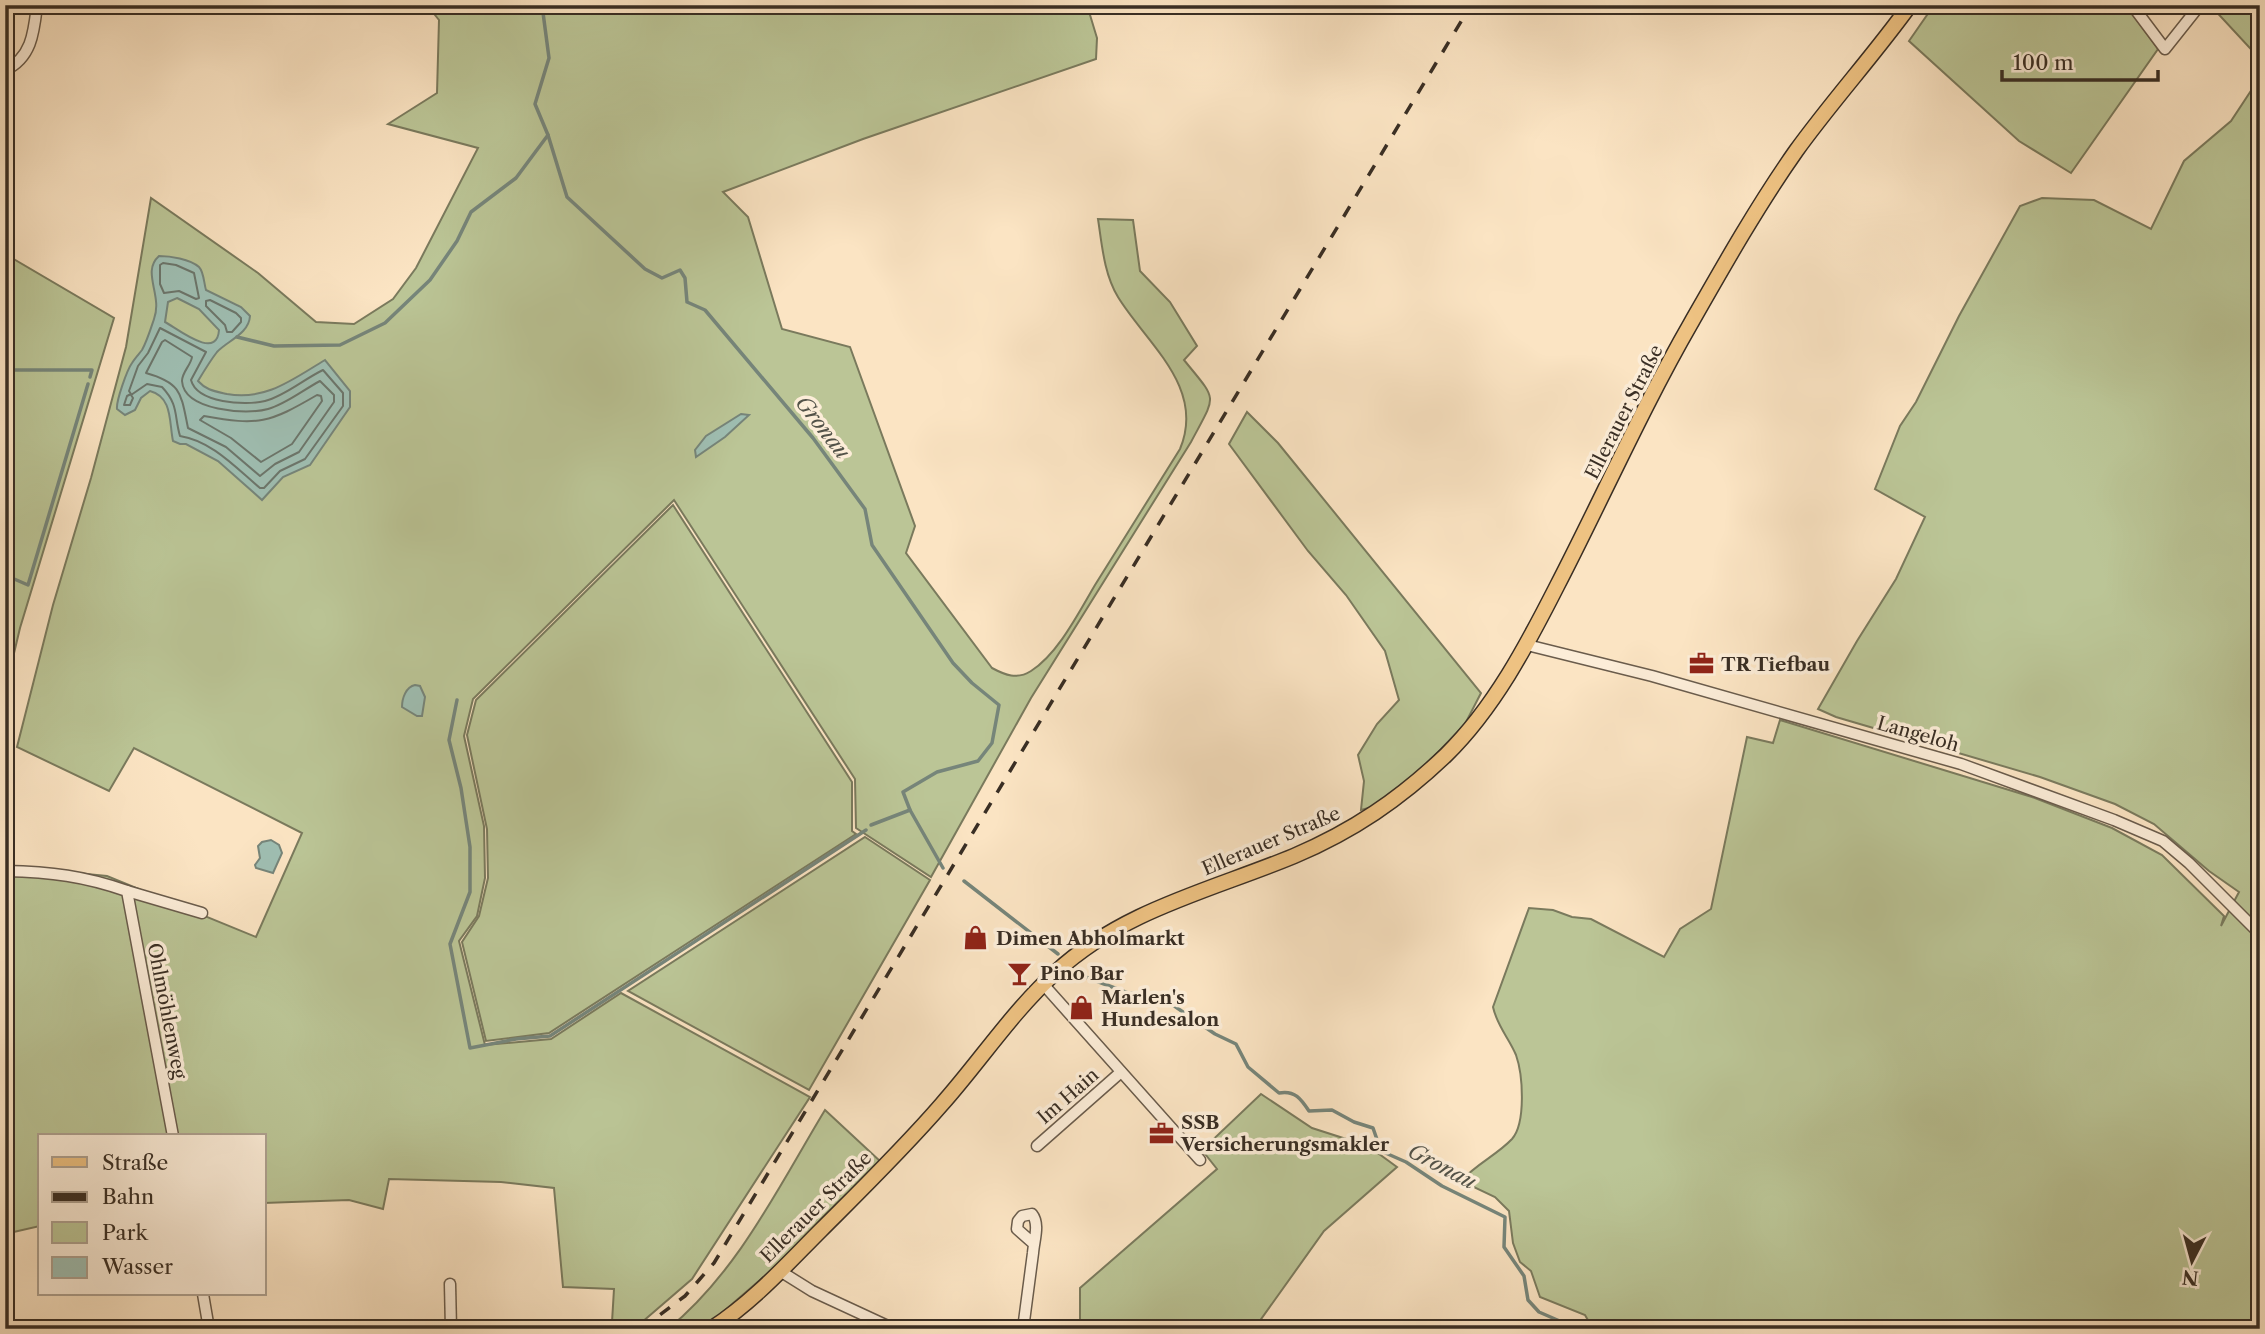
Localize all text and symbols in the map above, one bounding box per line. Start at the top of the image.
scale bar [2002,38,2158,82]
text: 100 m [2013,50,2074,75]
street label: Ellerauer Straße [1580,341,1668,483]
water label: Gronau [791,390,856,464]
office icon: TR Tiefbau [1687,650,1715,678]
place label: TR Tiefbau [1721,653,1831,676]
street label: Langeloh [1874,711,1962,757]
street label: Ellerauer Straße [1198,802,1344,880]
shop icon: Dimen Abholmarkt [962,924,990,952]
place label: Dimen Abholmarkt [996,927,1185,950]
street label: Ohlmöhlenweg [143,941,192,1082]
bar icon: Pino Bar [1006,959,1034,987]
place label: Pino Bar [1040,962,1125,985]
place label: Marlen's Hundesalon [1101,986,1219,1031]
shop icon: Marlen's Hundesalon [1067,994,1095,1022]
street label: Im Hain [1033,1063,1103,1129]
place label: SSB Versicherungsmakler [1180,1111,1390,1156]
office icon: SSB Versicherungsmakler [1147,1119,1175,1147]
legend [38,1134,266,1296]
water label: Gronau [1404,1138,1481,1195]
street label: Ellerauer Straße [756,1147,876,1267]
text: Straße [102,1150,168,1175]
text: Bahn [102,1184,154,1209]
text: Park [102,1220,148,1245]
north arrow [2156,1226,2226,1296]
text: Wasser [101,1254,173,1279]
text: N [2181,1265,2200,1290]

